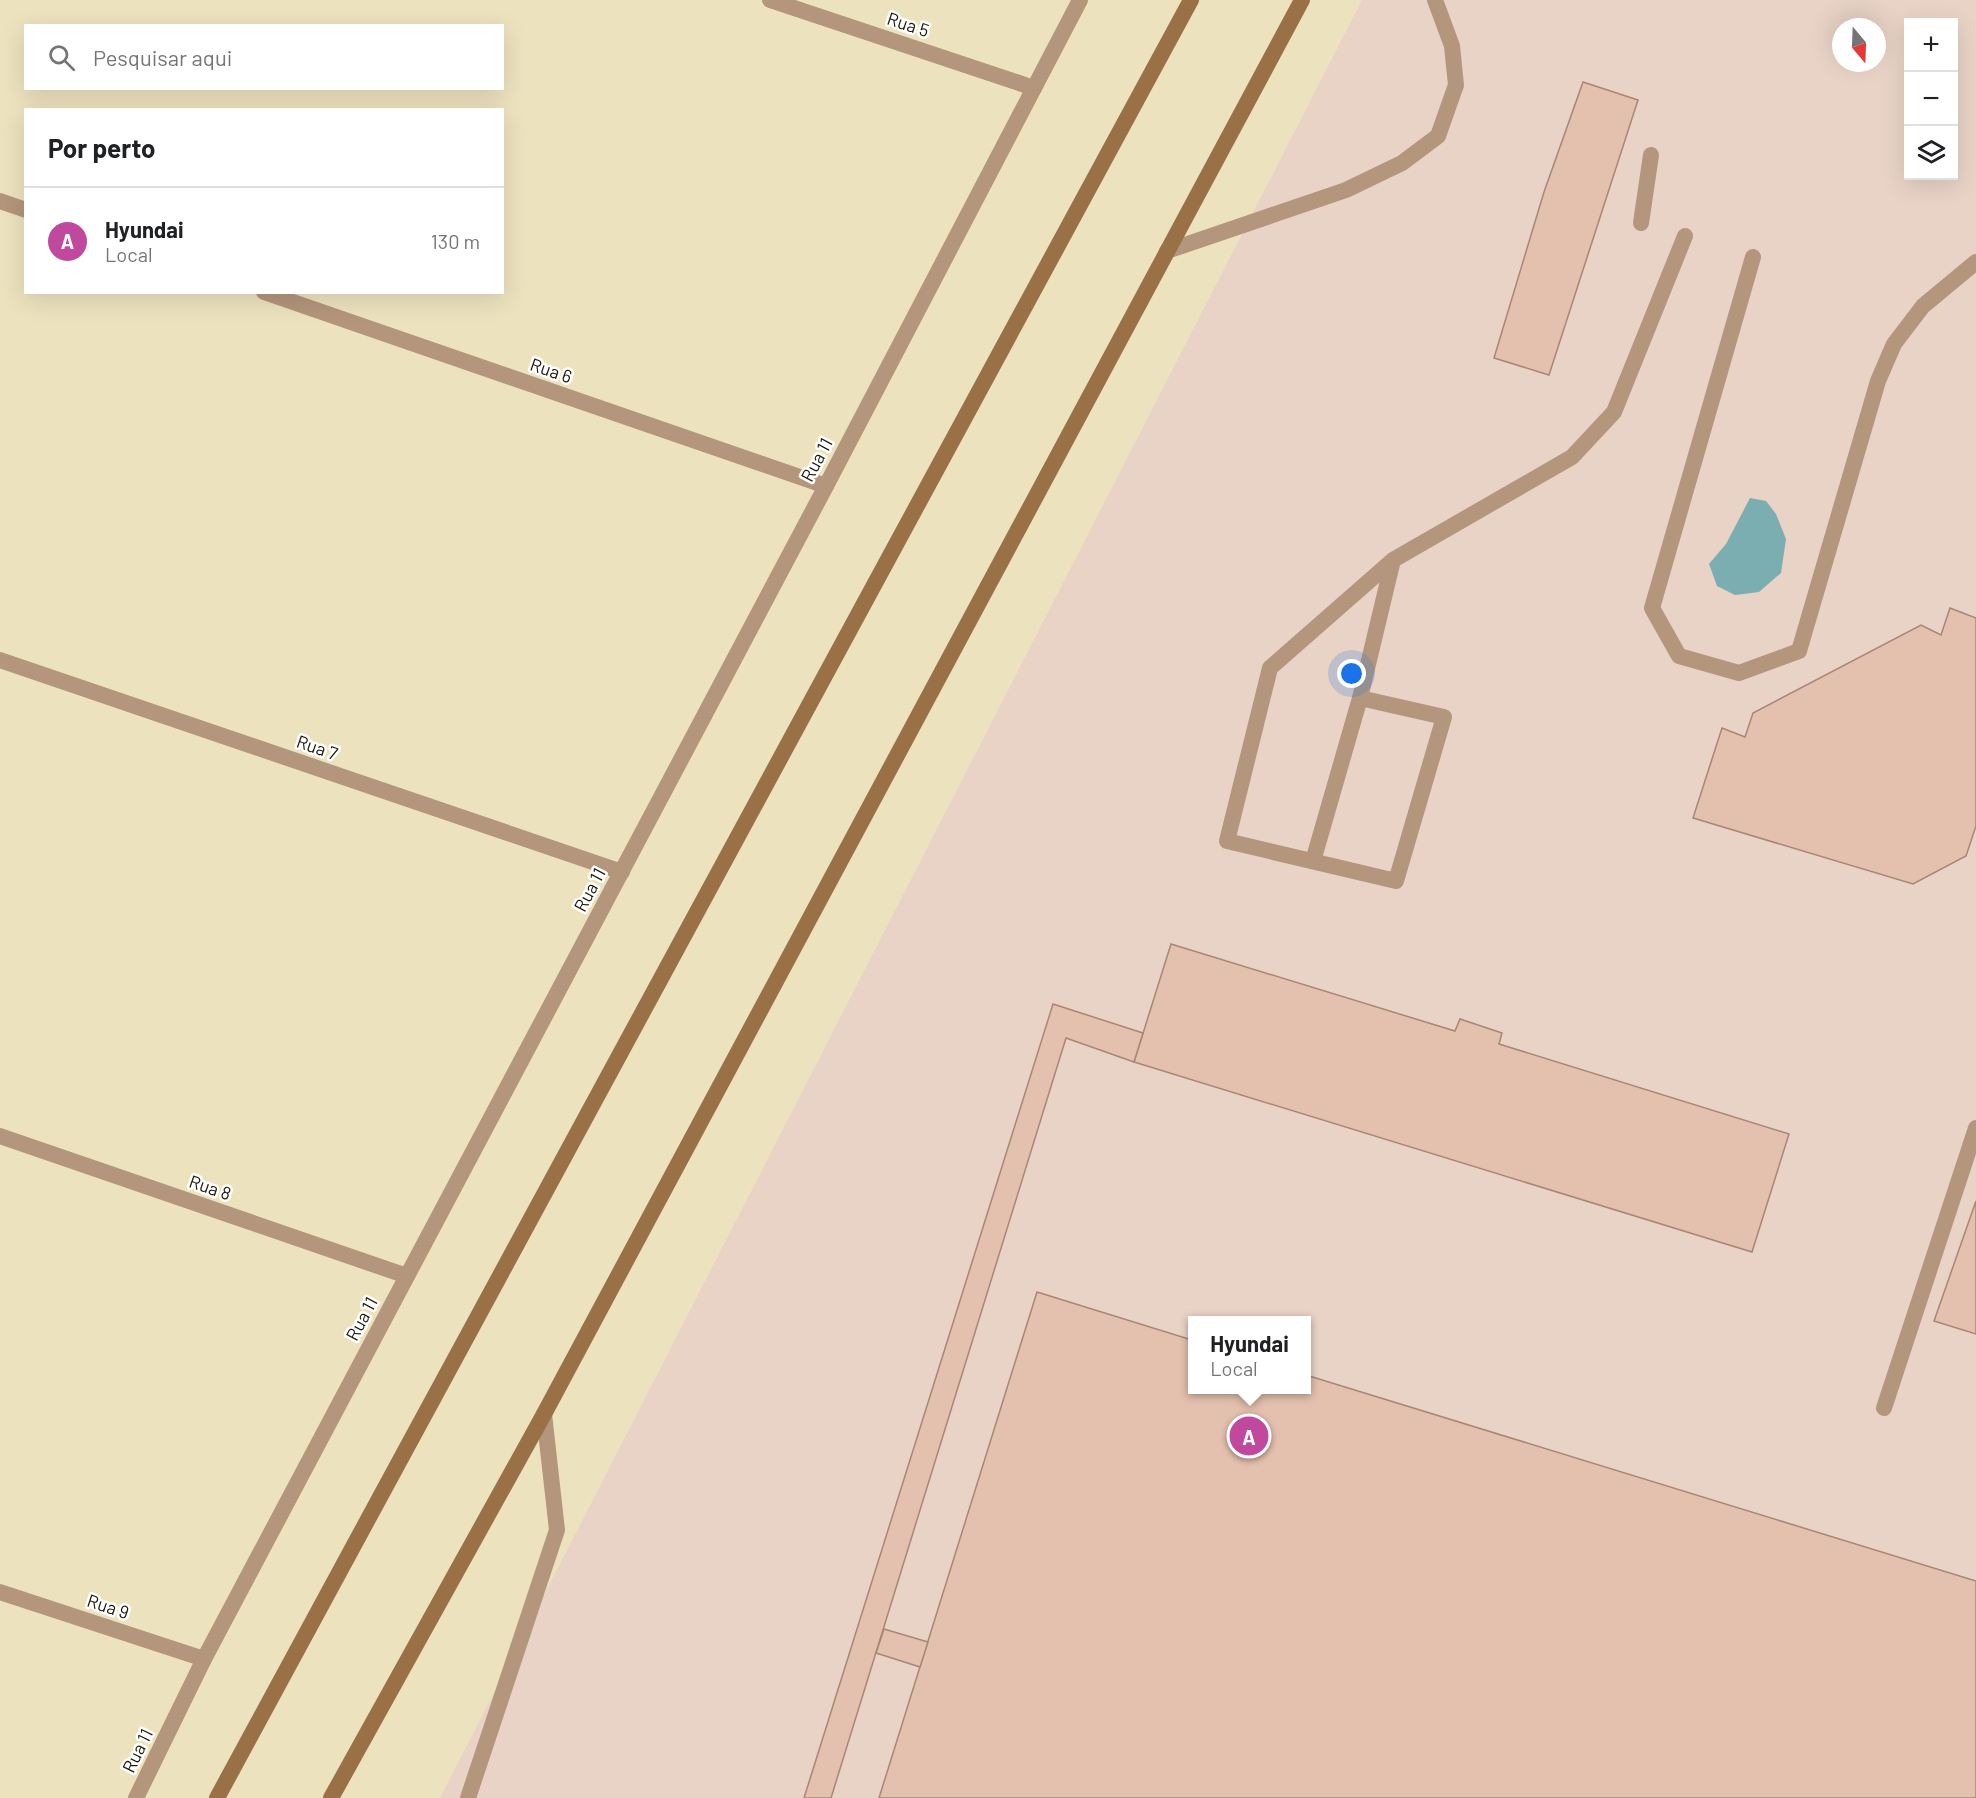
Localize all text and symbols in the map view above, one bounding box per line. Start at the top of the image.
street label: Rua 5 [885,7,932,41]
north arrow [1832,18,1886,72]
map controls [1904,18,1958,180]
button: + [1904,18,1958,72]
search box [24,24,504,90]
icon: search [45,41,78,74]
text: Pesquisar aqui [93,44,232,70]
button: − [1904,72,1958,126]
button: layers [1904,126,1958,180]
text: Por perto [48,132,156,163]
text: Hyundai [105,216,184,242]
text: A [61,229,74,253]
text: 130 m [431,229,480,253]
text: Local [105,242,152,266]
street label: Rua 6 [528,353,575,387]
street label: Rua 11 [796,434,837,485]
your location [1337,659,1366,688]
street label: Rua 7 [294,730,341,764]
street label: Rua 11 [569,864,610,915]
street label: Rua 8 [186,1170,234,1204]
street label: Rua 11 [341,1293,382,1344]
popup [1188,1316,1311,1394]
text: Hyundai [1210,1330,1289,1356]
text: Local [1210,1356,1258,1380]
pin: A [1230,1414,1268,1458]
street label: Rua 9 [85,1589,132,1623]
street label: Rua 11 [117,1725,157,1776]

